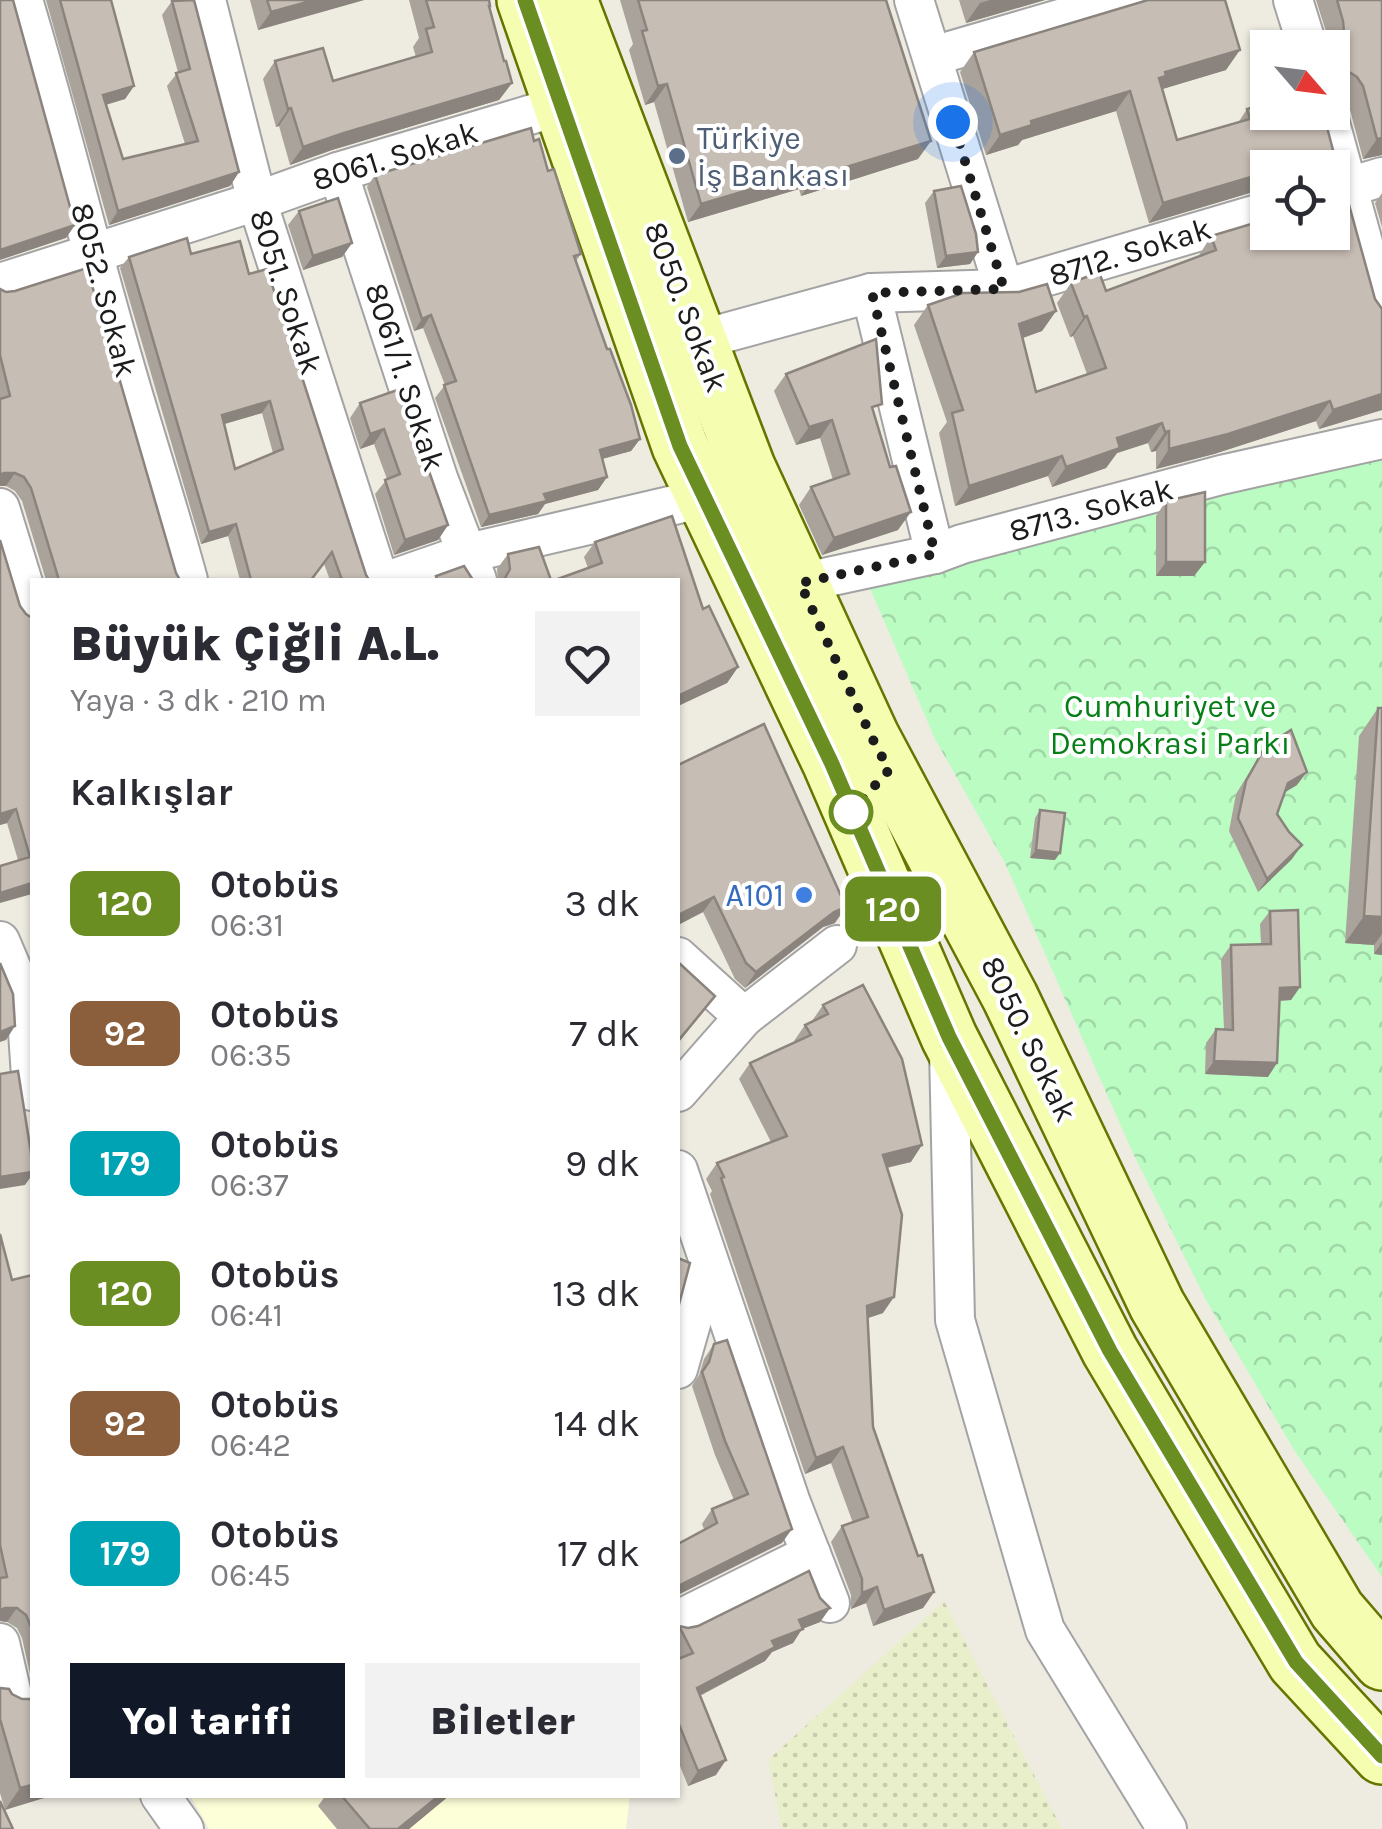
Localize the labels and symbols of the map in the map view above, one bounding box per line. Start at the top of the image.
north arrow [1250,30,1350,130]
your location [928,97,978,147]
street label: 8061. Sokak [308,113,482,199]
place label: Türkiye İş Bankası [697,120,849,194]
marker: Türkiye İş Bankası [666,145,688,167]
street label: 8052. Sokak [63,199,145,381]
street label: 8051. Sokak [242,205,330,379]
street label: 8712. Sokak [1044,210,1216,294]
street label: 8050. Sokak [637,217,735,397]
street label: 8061/1. Sokak [357,278,453,476]
street label: 8713. Sokak [1005,470,1177,550]
park label: Cumhuriyet ve Demokrasi Parkı [1050,688,1290,762]
unlabelled marker [830,791,872,833]
line badge: 120 [836,876,950,942]
place label: A101 [725,877,784,914]
marker: A101 [793,884,815,906]
street label: 8050. Sokak [973,950,1085,1128]

